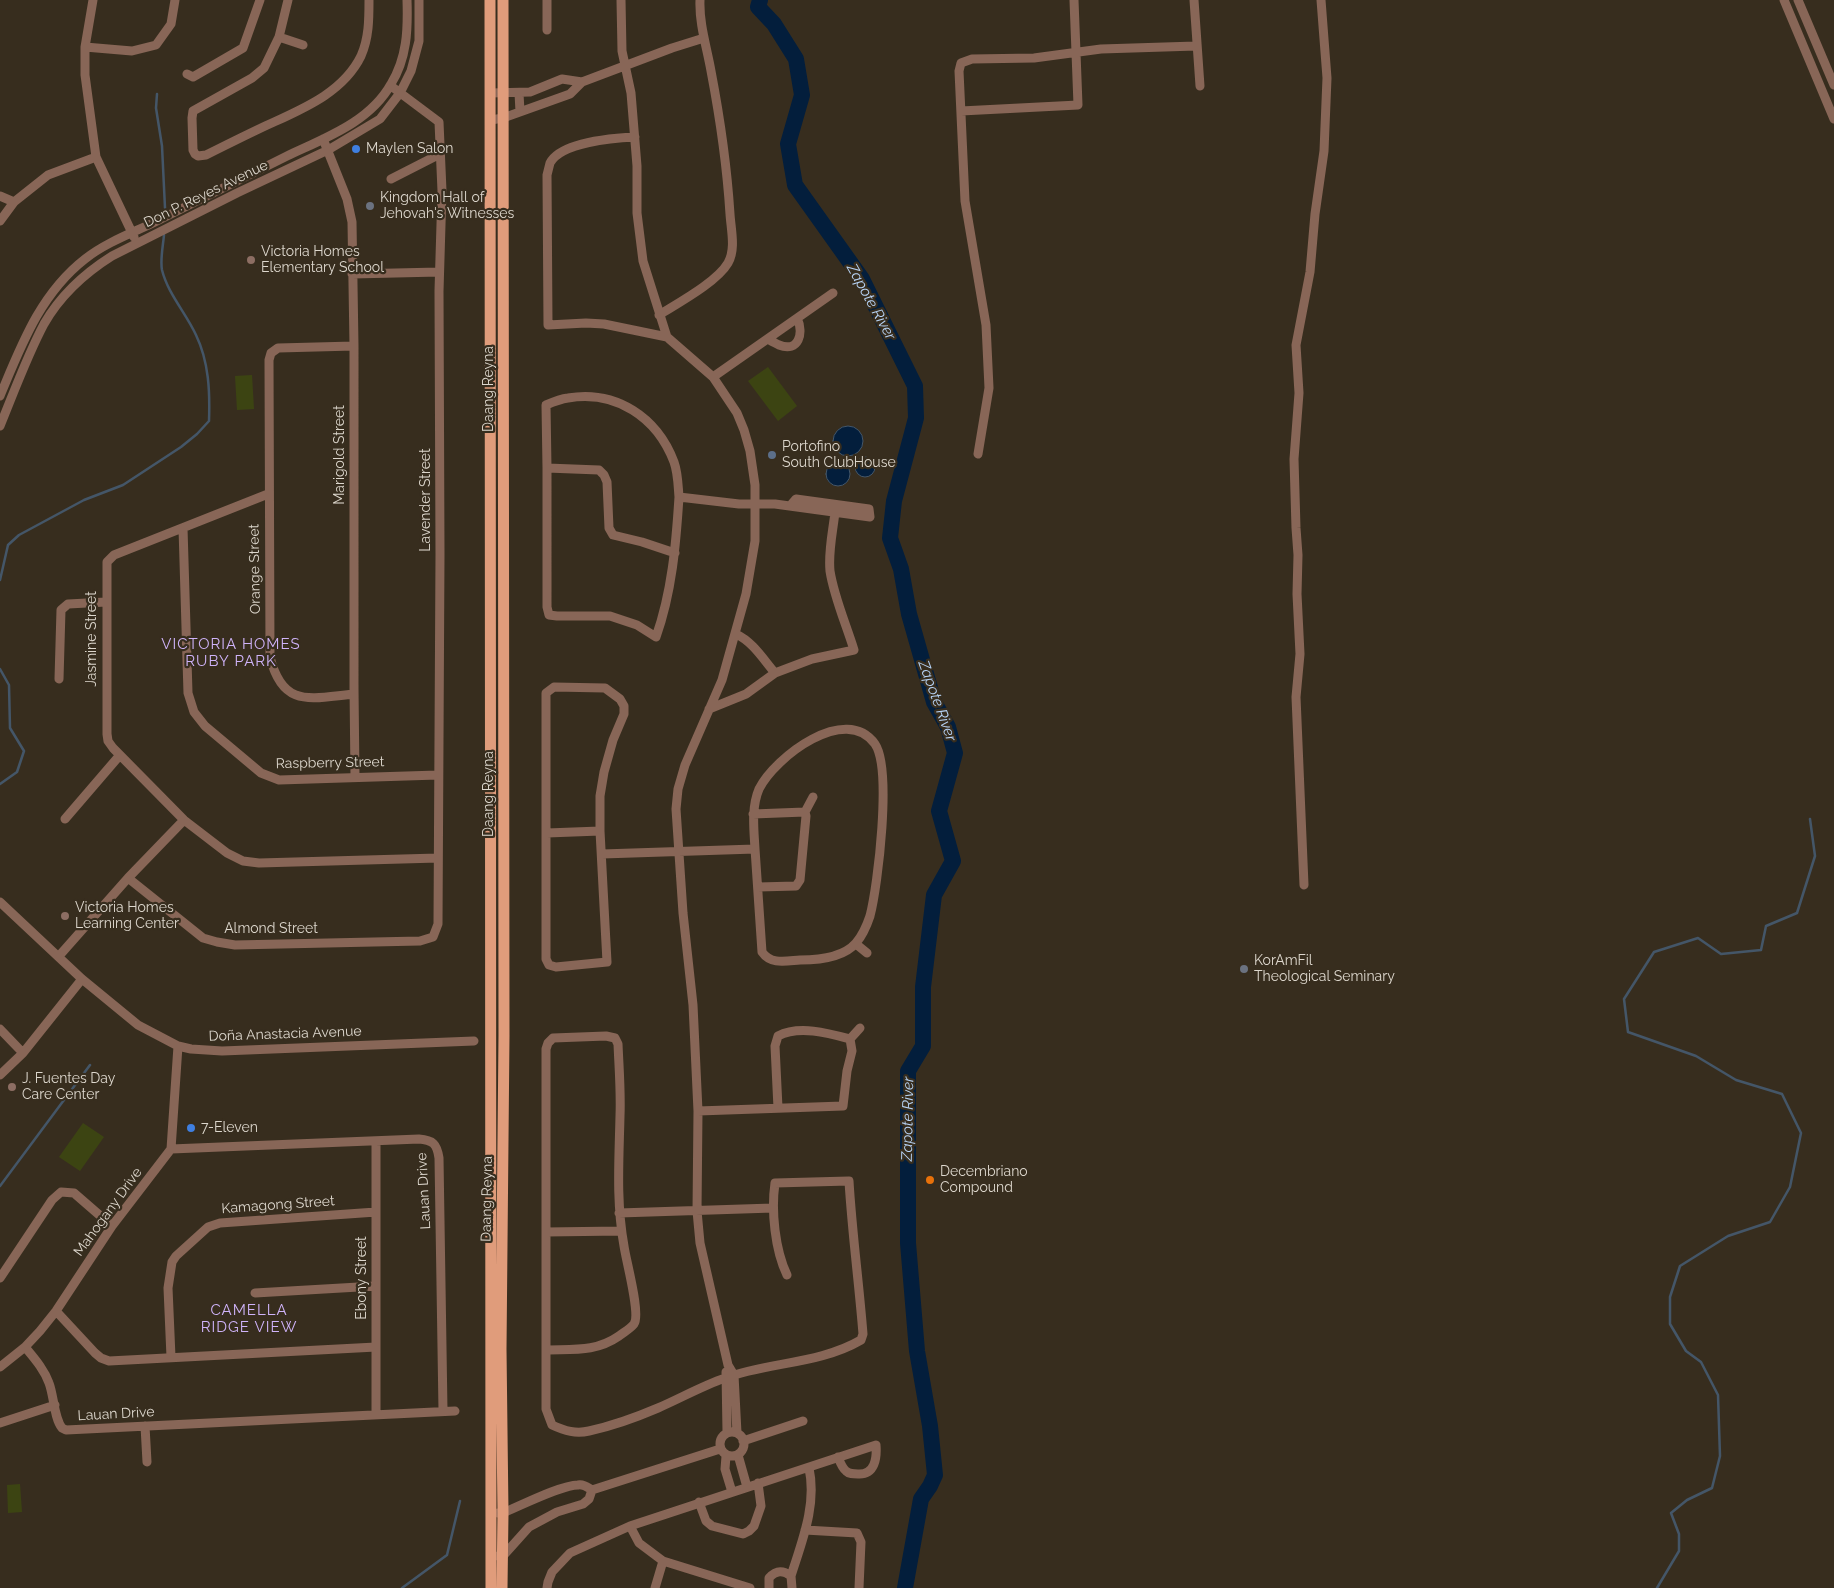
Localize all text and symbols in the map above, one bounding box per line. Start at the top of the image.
place label: Maylen Salon [366,141,453,157]
marker: Maylen Salon [350,143,362,155]
street label: Don P. Reyes Avenue [141,157,271,231]
place label: Kingdom Hall of Jehovah's Witnesses [380,190,514,222]
marker: Kingdom Hall of Jehovah's Witnesses [364,200,376,212]
place label: Victoria Homes Elementary School [261,244,384,276]
marker: Victoria Homes Elementary School [245,254,257,266]
water label: Zapote River [843,261,899,343]
street label: Daang Reyna [481,346,497,432]
street label: Marigold Street [332,405,348,505]
place label: Portofino South ClubHouse [782,439,896,472]
street label: Lavender Street [418,448,434,552]
marker: Portofino South ClubHouse [766,449,778,461]
street label: Orange Street [246,524,264,614]
street label: Jasmine Street [84,591,100,687]
district label: VICTORIA HOMES RUBY PARK [160,635,302,670]
water label: Zapote River [914,658,960,744]
street label: Daang Reyna [481,751,497,837]
street label: Raspberry Street [276,754,384,772]
place label: Victoria Homes Learning Center [75,900,179,932]
marker: Victoria Homes Learning Center [59,910,71,922]
street label: Almond Street [224,921,318,937]
place label: KorAmFil Theological Seminary [1254,953,1395,986]
marker: KorAmFil Theological Seminary [1238,963,1250,975]
street label: Doña Anastacia Avenue [208,1023,362,1045]
place label: J. Fuentes Day Care Center [22,1071,115,1104]
water label: Zapote River [898,1077,918,1161]
marker: J. Fuentes Day Care Center [6,1081,18,1093]
place label: 7-Eleven [201,1120,258,1136]
marker: 7-Eleven [185,1122,197,1134]
street label: Lauan Drive [414,1152,434,1230]
street label: Daang Reyna [478,1156,496,1242]
place label: Decembriano Compound [940,1164,1028,1196]
street label: Mahogany Drive [70,1165,146,1259]
marker: Decembriano Compound [924,1174,936,1186]
street label: Kamagong Street [221,1193,335,1217]
street label: Ebony Street [354,1236,370,1320]
district label: CAMELLA RIDGE VIEW [199,1301,299,1336]
street label: Lauan Drive [77,1404,155,1424]

